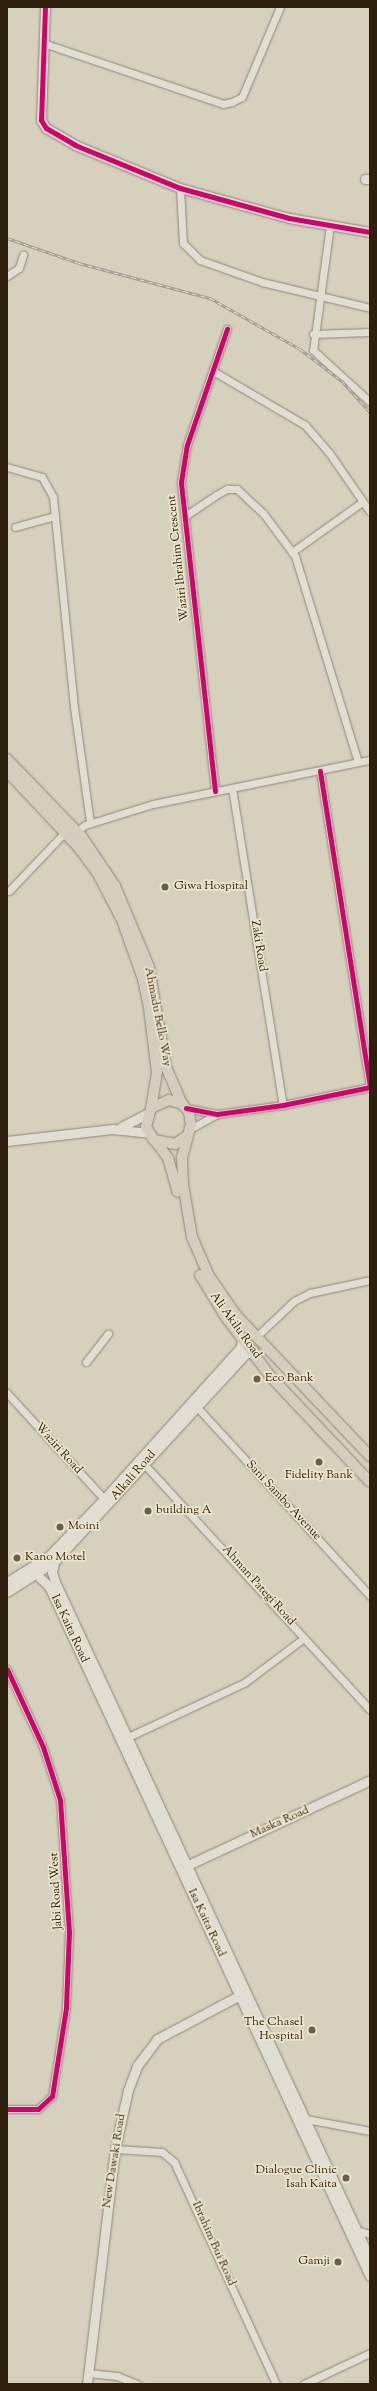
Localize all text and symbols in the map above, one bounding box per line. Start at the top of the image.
street label: Waziri Ibrahim Crescent [165,494,193,622]
place label: Giwa Hospital [174,880,248,894]
marker: Giwa Hospital [159,881,171,893]
street label: Zaki Road [247,919,269,973]
street label: Ahmadu Bello Way [140,966,174,1068]
street label: Ali Akilu Road [206,1290,264,1362]
place label: Eco Bank [265,1372,314,1386]
marker: Eco Bank [252,1374,262,1384]
street label: Waziri Road [31,1421,85,1477]
street label: Alkali Road [108,1448,160,1504]
marker: Fidelity Bank [314,1457,324,1467]
street label: Sani Sambo Avenue [242,1458,324,1544]
place label: Fidelity Bank [285,1469,353,1483]
place label: building A [156,1504,211,1518]
marker: building A [143,1506,153,1516]
place label: Moini [68,1520,99,1534]
marker: Moini [55,1522,65,1532]
street label: Ahman Pategi Road [218,1543,298,1629]
place label: Kano Motel [25,1551,86,1565]
marker: Kano Motel [12,1553,22,1563]
street label: Isa Kaita Road [47,1593,91,1665]
street label: Maska Road [248,1804,312,1842]
street label: Jabi Road West [48,1852,66,1930]
street label: Isa Kaita Road [184,1887,228,1959]
place label: The Chasel Hospital [244,2016,303,2044]
marker: The Chasel Hospital [306,2024,318,2036]
street label: New Dawaki Road [100,2113,130,2209]
place label: Dialogue Clinic Isah Kaita [256,2164,337,2192]
marker: Dialogue Clinic Isah Kaita [340,2172,352,2184]
street label: Ibrahim Bui Road [188,2199,238,2289]
place label: Gamji [298,2255,330,2269]
marker: Gamji [333,2257,343,2267]

